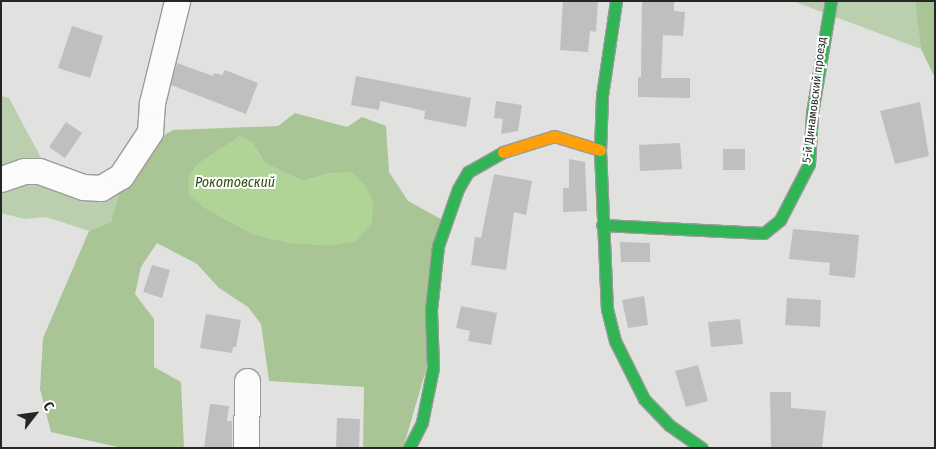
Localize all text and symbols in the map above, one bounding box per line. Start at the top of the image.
street label: 5-й Динамовский проезд [800,36,830,164]
water label: Рокотовский [195,175,275,191]
north arrow [10,389,60,439]
text: С [39,399,58,414]

